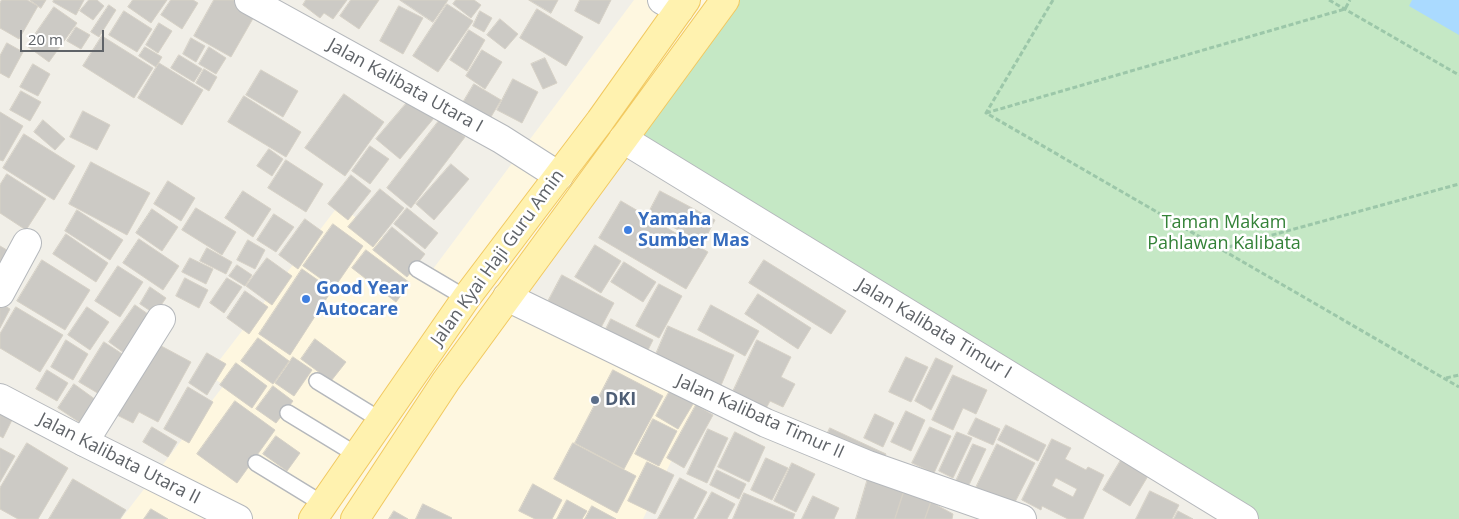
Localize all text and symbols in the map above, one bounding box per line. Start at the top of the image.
scale bar [22,20,106,52]
text: 20 m [28,29,63,49]
street label: Jalan Kalibata Utara I [324,34,486,138]
street label: Jalan Kyai Haji Guru Amin [427,166,569,350]
place label: Yamaha Sumber Mas [638,209,749,252]
park label: Taman Makam Pahlawan Kalibata [1147,212,1301,254]
marker: Yamaha Sumber Mas [622,224,634,236]
street label: Jalan Kalibata Timur I [853,274,1015,384]
place label: Good Year Autocare [316,278,408,320]
marker: Good Year Autocare [300,293,312,305]
street label: Jalan Kalibata Timur II [673,370,847,464]
place label: DKI [605,389,636,411]
marker: DKI [589,394,601,406]
street label: Jalan Kalibata Utara II [34,409,204,509]

